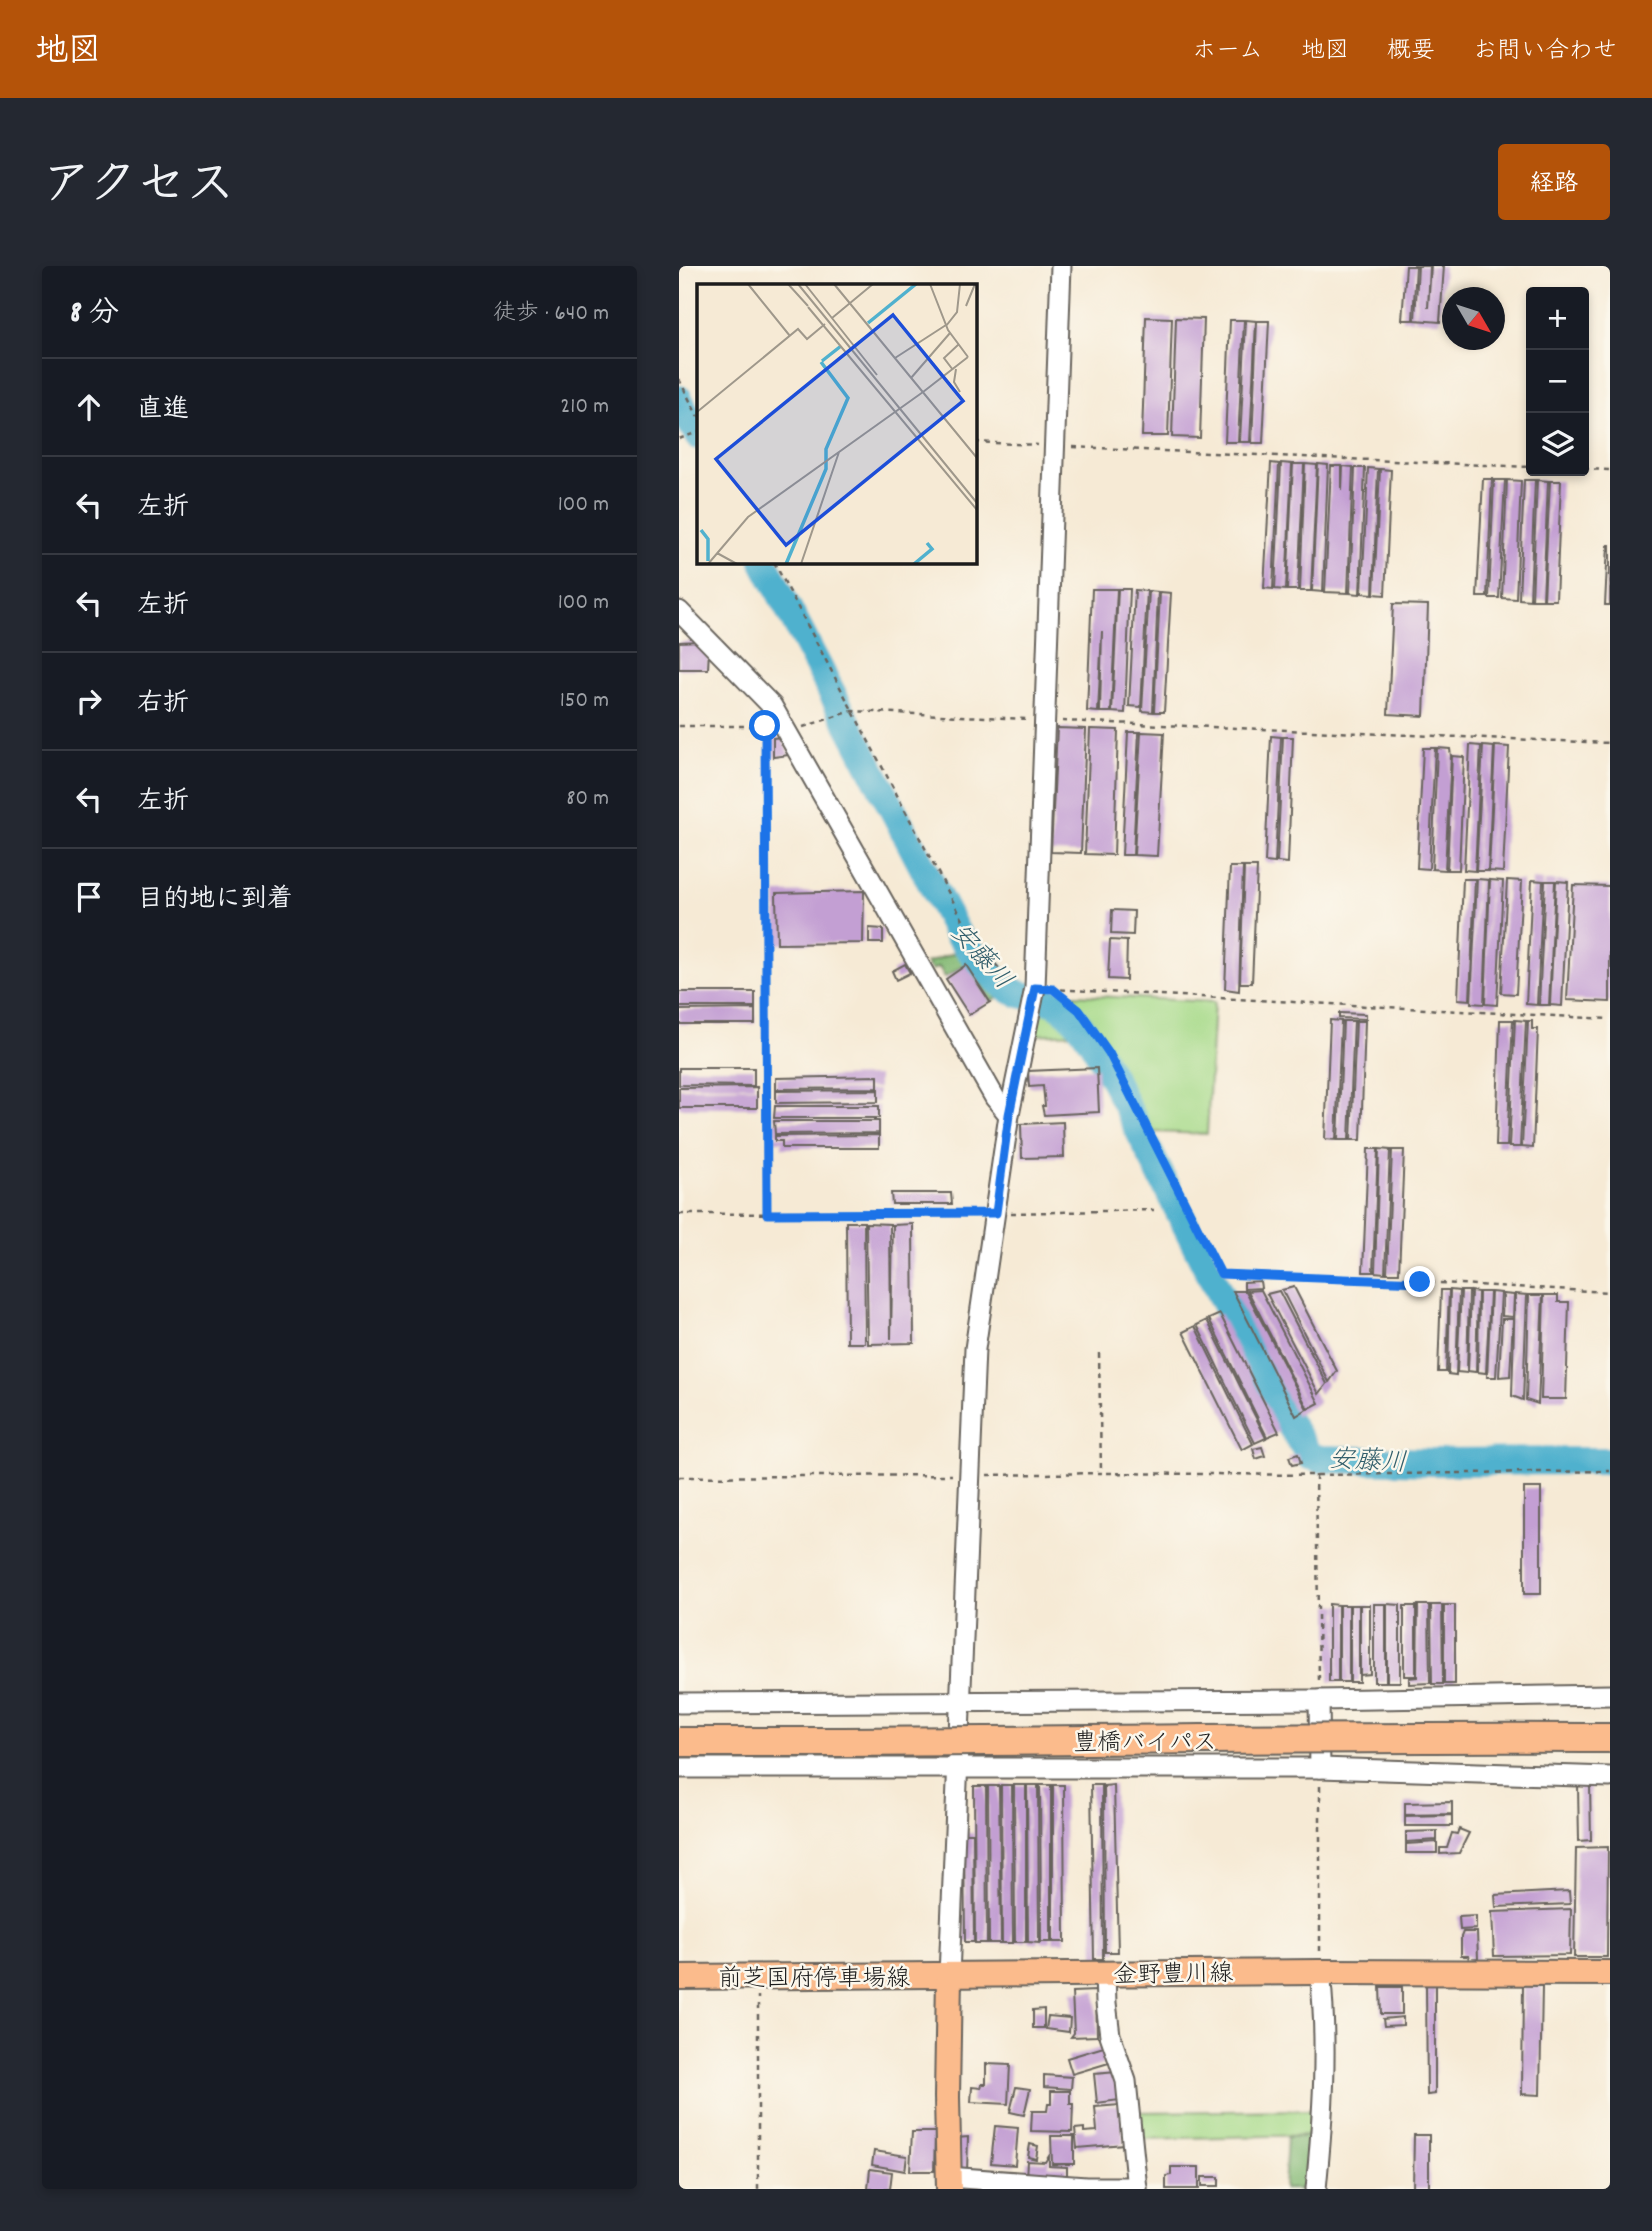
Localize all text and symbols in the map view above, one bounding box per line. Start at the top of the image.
text: 地図 [35,30,101,77]
text: ホーム [1192,35,1263,69]
text: 地図 [1301,35,1349,69]
text: 概要 [1387,35,1435,69]
text: お問い合わせ [1473,35,1617,69]
button: 経路 [1498,144,1610,220]
text: アクセス [42,153,235,223]
inset map [697,284,977,564]
north arrow [1442,287,1505,350]
map controls [1526,287,1589,476]
button: + [1526,287,1589,350]
text: 8 分 [70,294,119,337]
text: 徒歩 · 640 m [493,298,609,331]
button: − [1526,350,1589,413]
icon: ahead [70,388,108,426]
text: 210 m [560,391,609,424]
text: 直進 [137,392,189,429]
button: layers [1526,413,1589,476]
icon: left [70,486,108,524]
text: 100 m [558,489,609,522]
text: 左折 [137,490,189,527]
icon: left [70,584,108,622]
text: 100 m [558,587,609,620]
text: 左折 [137,588,189,625]
icon: right [70,682,108,720]
text: 150 m [560,685,609,718]
text: 右折 [137,686,189,723]
route start [749,710,780,741]
icon: left [70,780,108,818]
text: 80 m [566,783,609,816]
text: 左折 [137,784,189,821]
icon: arrive [70,878,108,916]
text: 目的地に到着 [137,882,293,919]
water label: 安藤川 [941,916,1020,999]
route end [1404,1266,1435,1297]
water label: 安藤川 [1328,1442,1408,1483]
street label: 豊橋バイパス [1073,1727,1217,1761]
street label: 金野豊川線 [1113,1958,1233,1994]
street label: 前芝国府停車場線 [718,1963,910,1997]

